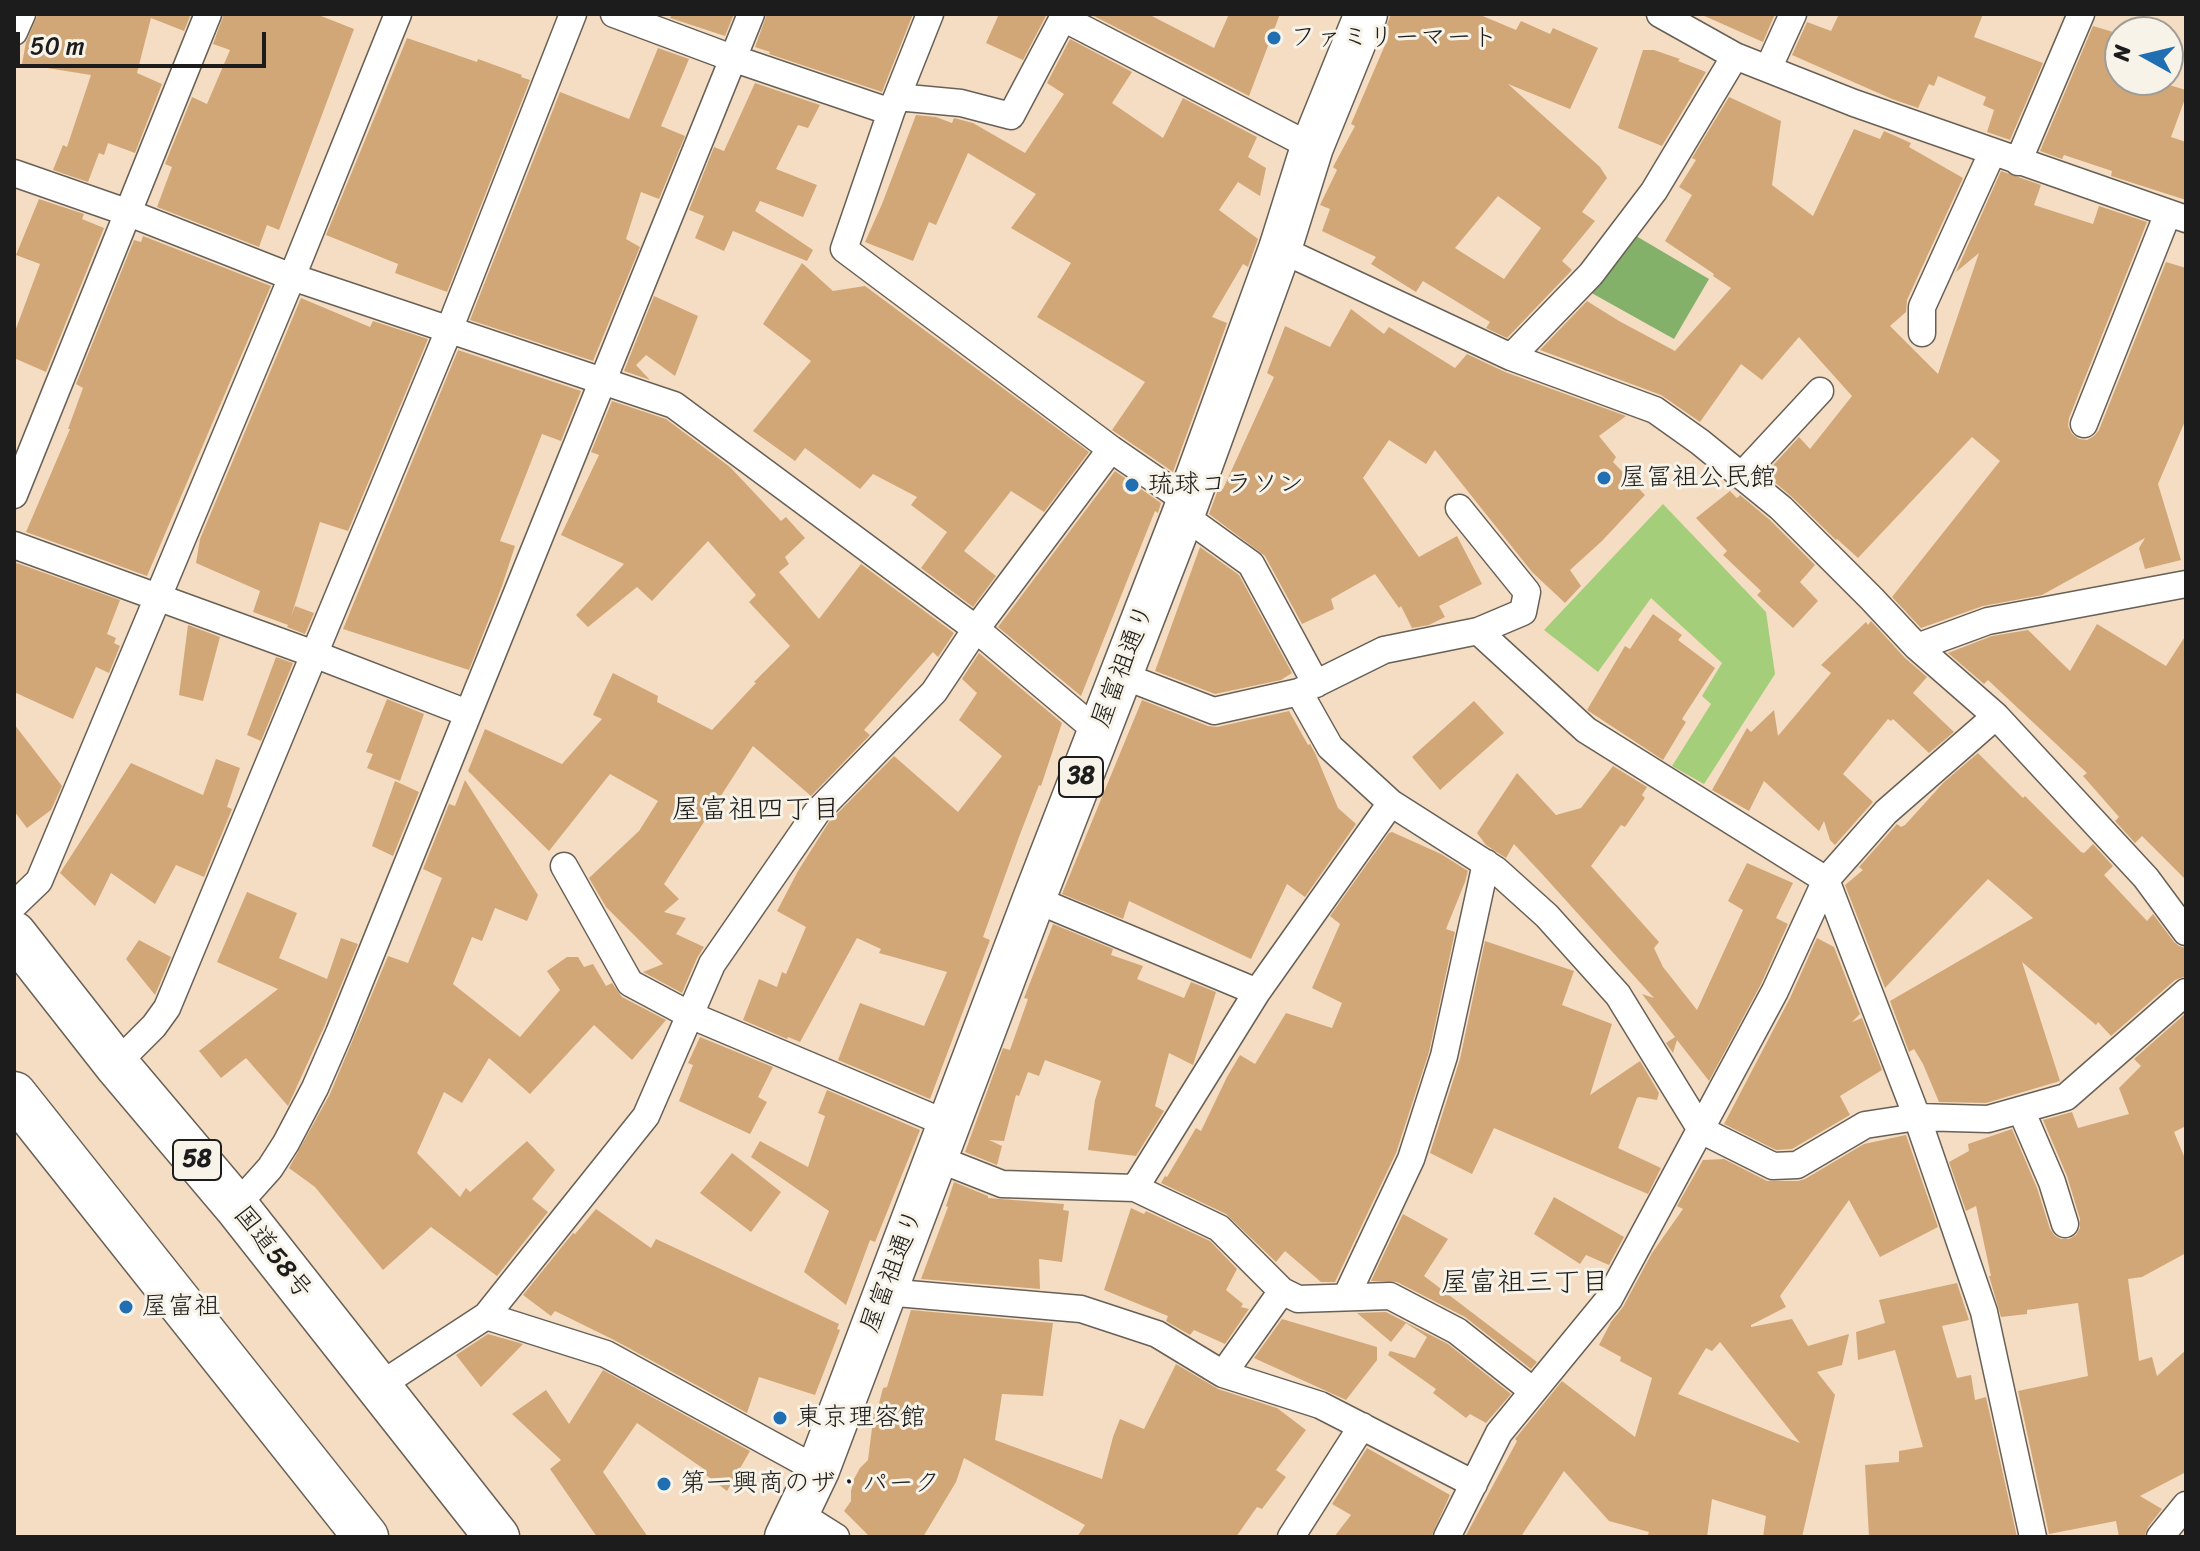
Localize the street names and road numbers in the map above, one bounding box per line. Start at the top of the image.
street label: 屋富祖通り [1086,600,1162,732]
road number: 38 [1059,757,1103,797]
road number: 58 [173,1140,221,1180]
street label: 国道58号 [226,1200,318,1306]
street label: 屋富祖通り [855,1205,931,1337]

